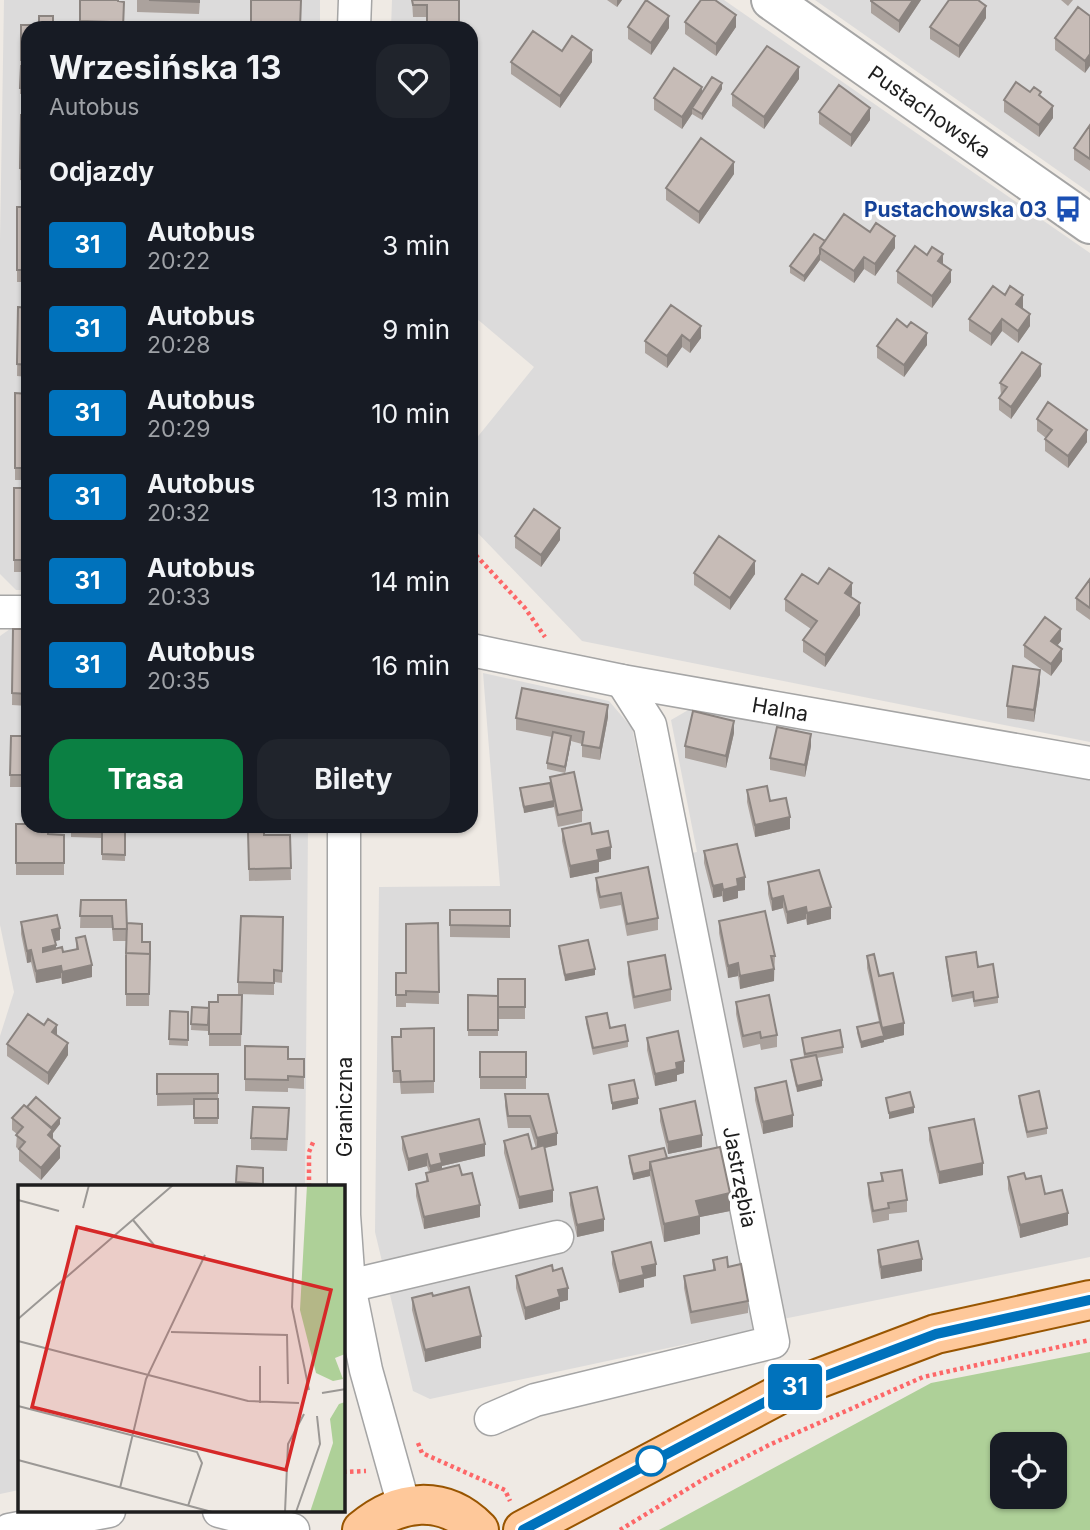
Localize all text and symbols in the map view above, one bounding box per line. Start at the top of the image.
button: heart [376,44,450,118]
text: Wrzesińska 13 [49,47,282,87]
street label: Pustachowska [864,60,996,163]
text: Autobus [49,93,139,121]
text: Odjazdy [49,156,154,187]
bus stop icon: Pustachowska 03 [1053,194,1083,224]
place label: Pustachowska 03 [864,197,1047,222]
text: Autobus [147,216,255,247]
text: 31 [75,230,100,259]
text: 3 min [382,230,450,261]
text: 20:22 [147,247,210,275]
text: Autobus [147,300,255,331]
text: 31 [75,314,100,343]
text: 9 min [382,314,450,345]
text: 20:28 [147,331,210,359]
text: Autobus [147,384,255,415]
text: 31 [75,398,100,427]
text: 10 min [371,398,450,429]
text: 20:29 [147,415,210,443]
text: Autobus [147,468,255,499]
text: 31 [75,482,100,511]
text: 13 min [372,482,450,513]
text: 20:32 [147,499,210,527]
text: Autobus [147,552,255,583]
text: 31 [75,566,100,595]
text: 14 min [371,566,450,597]
text: 20:33 [147,583,211,611]
text: Autobus [147,636,255,667]
text: 31 [75,650,100,679]
text: 16 min [372,650,450,681]
text: 20:35 [147,667,210,695]
street label: Halna [750,692,811,726]
button: Trasa [49,739,243,819]
button: Bilety [257,739,450,819]
street label: Graniczna [332,1057,357,1157]
street label: Jastrzębia [718,1124,762,1230]
inset map [18,1185,345,1512]
line badge: 31 [764,1364,826,1410]
text: 31 [782,1372,808,1401]
map controls [990,1432,1067,1509]
button: locate [990,1432,1067,1509]
unlabelled marker [636,1446,666,1476]

